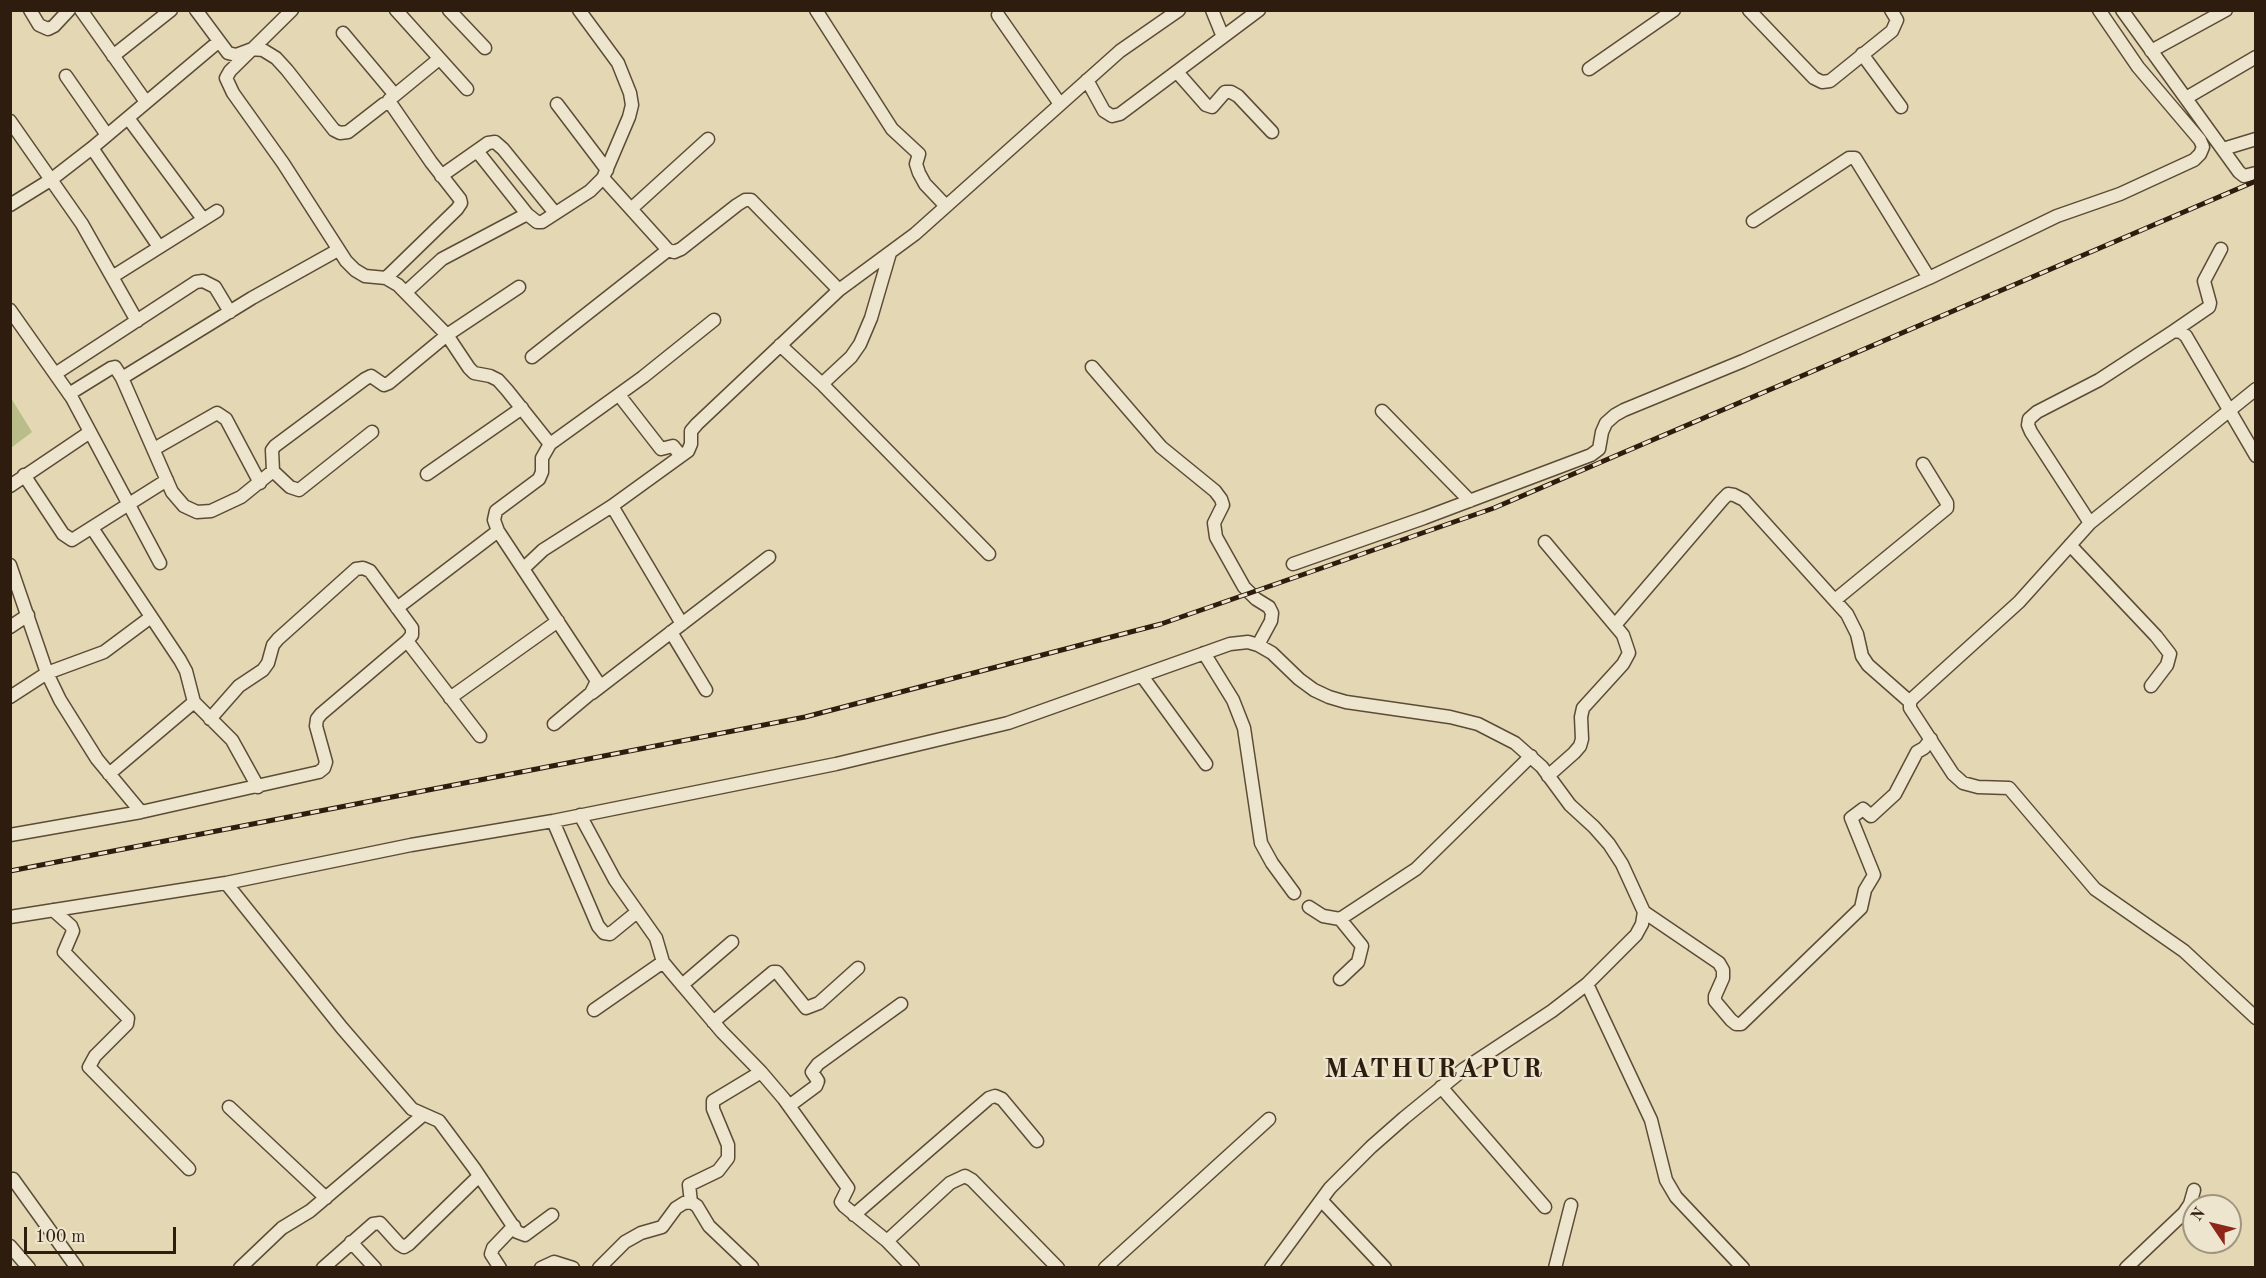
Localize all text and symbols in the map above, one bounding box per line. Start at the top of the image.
district label: MATHURAPUR [1324,1054,1544,1086]
north arrow [2182,1194,2242,1254]
text: N [2189,1205,2209,1224]
scale bar [27,1215,178,1253]
text: 100 m [35,1228,86,1246]

